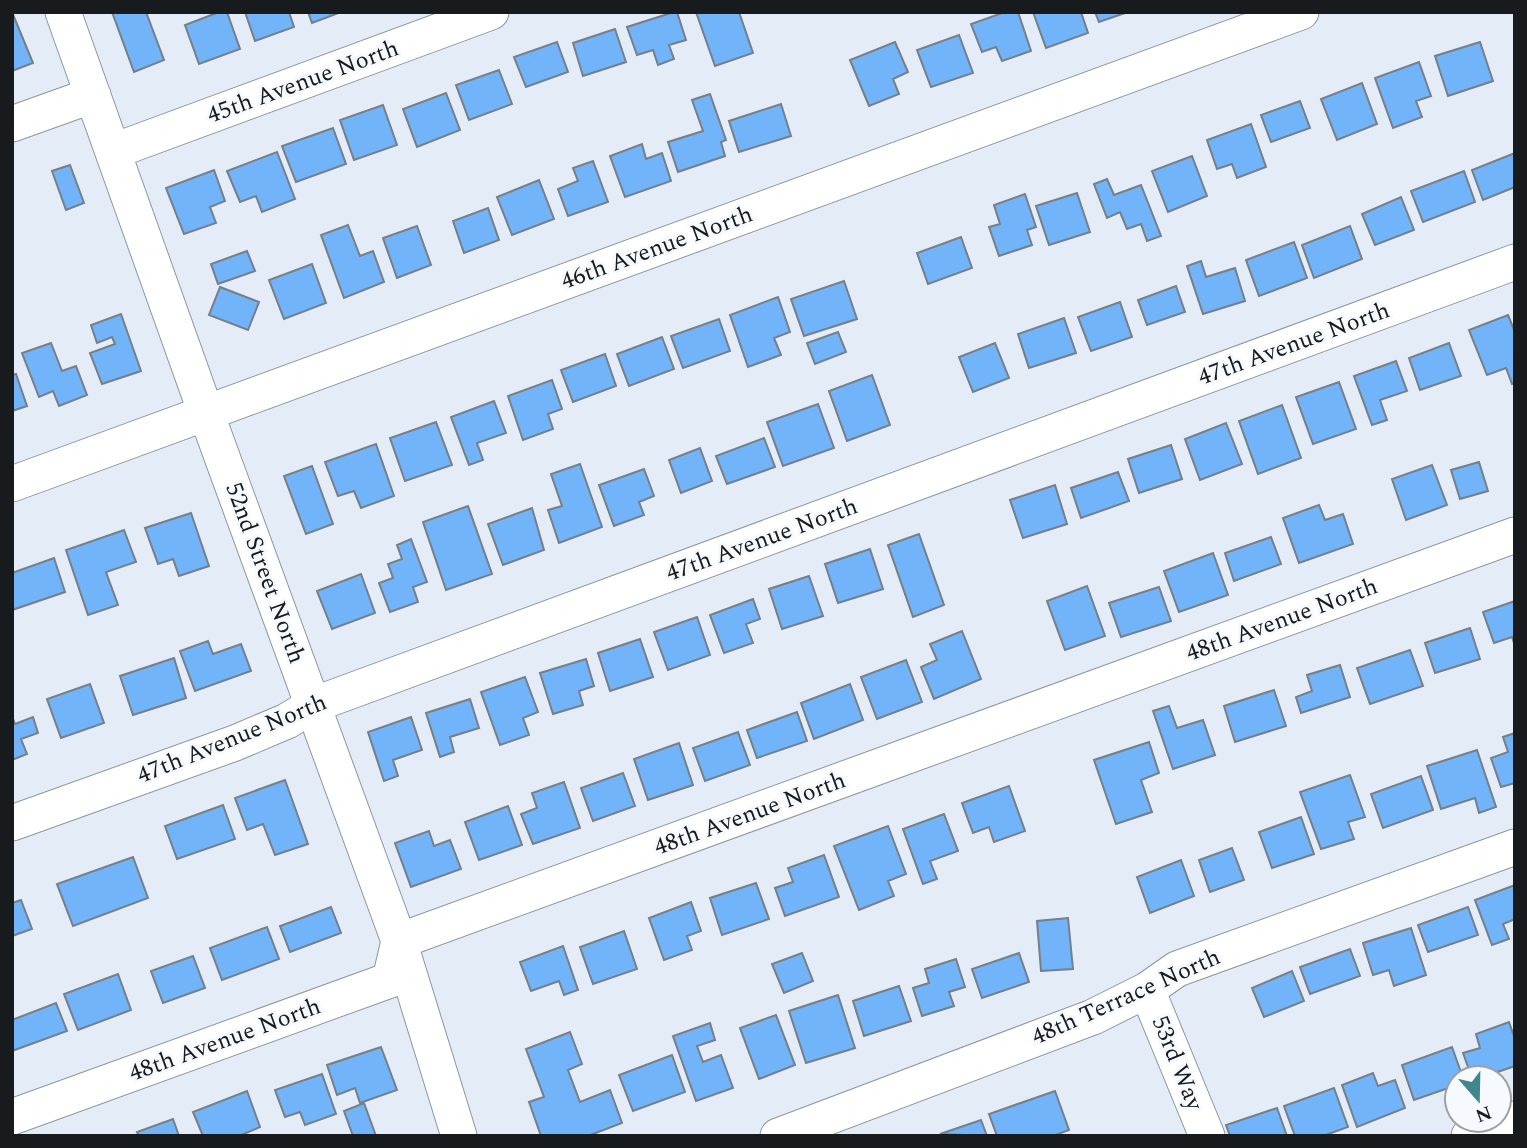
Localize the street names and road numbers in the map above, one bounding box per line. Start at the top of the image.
street label: 45th Avenue North [202,31,404,133]
street label: 46th Avenue North [556,197,758,299]
street label: 47th Avenue North [1193,293,1395,395]
street label: 52nd Street North [216,477,314,669]
street label: 47th Avenue North [661,489,863,591]
street label: 48th Avenue North [1181,569,1383,671]
street label: 47th Avenue North [132,685,332,793]
street label: 48th Avenue North [649,763,851,865]
street label: 48th Terrace North [1026,939,1226,1055]
street label: 48th Avenue North [124,989,326,1091]
street label: 53rd Way [1142,1010,1213,1117]

